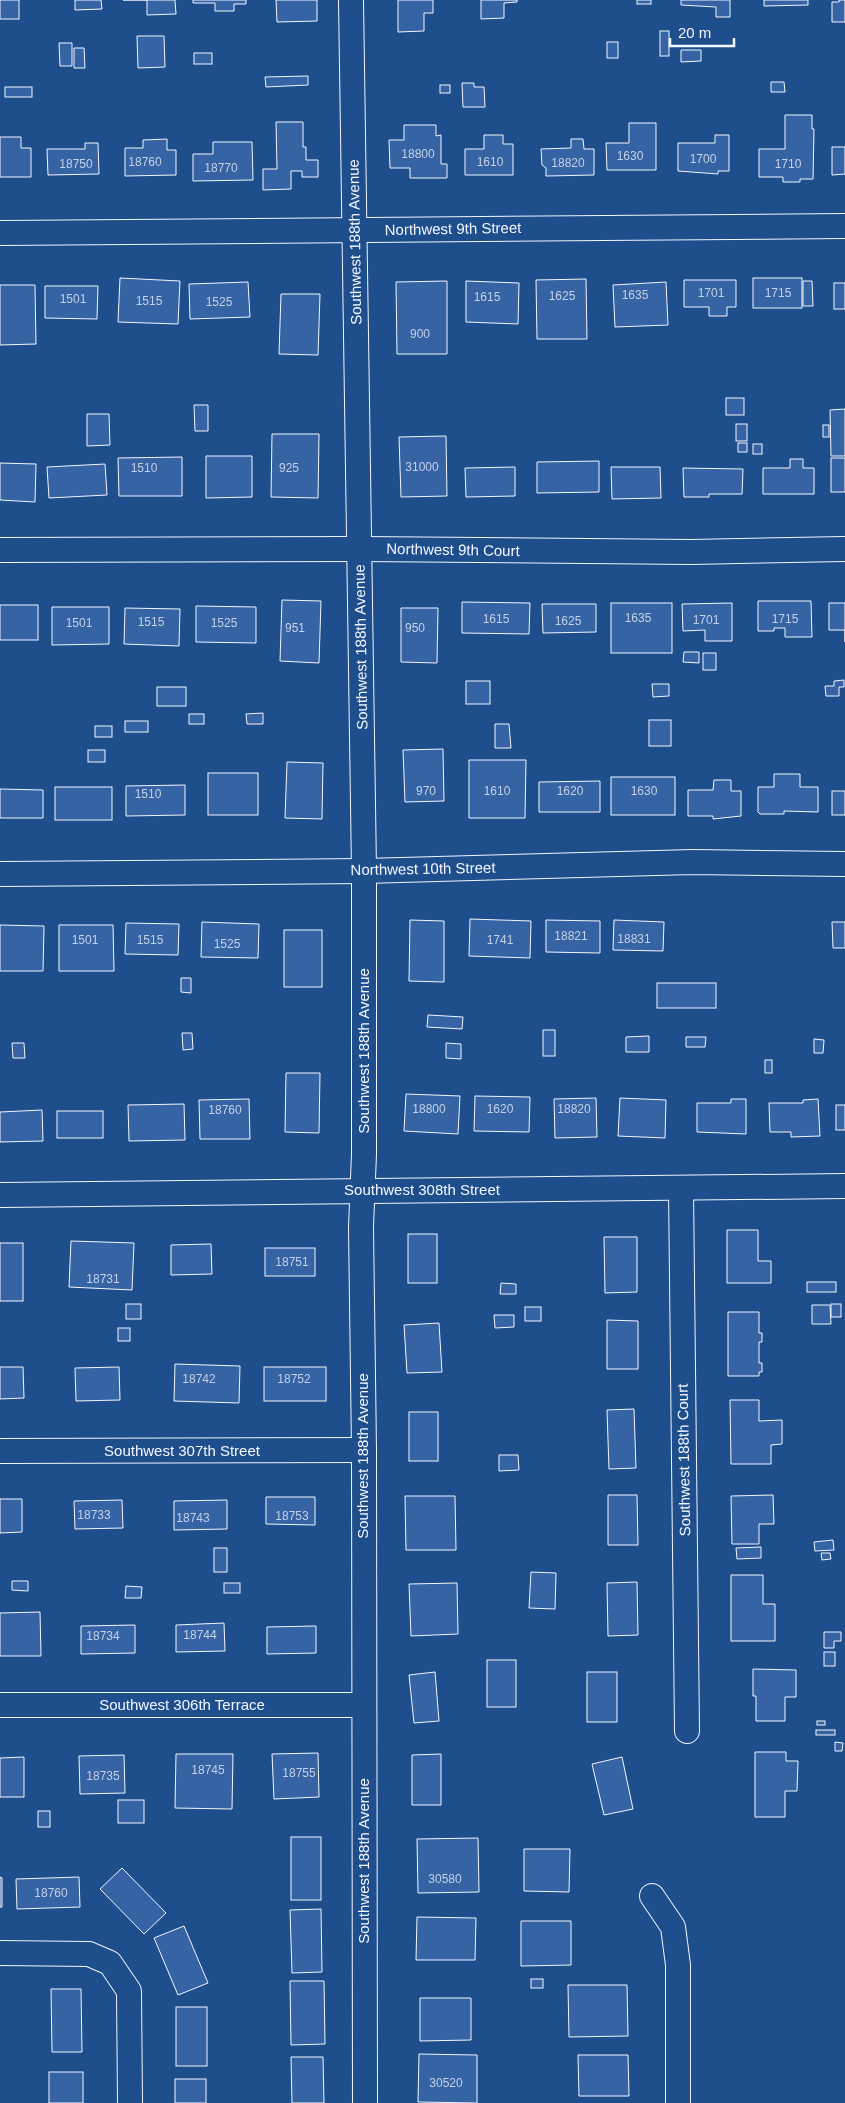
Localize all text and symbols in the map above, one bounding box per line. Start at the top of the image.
scale bar [670,15,734,47]
text: 20 m [678,24,711,41]
house number: 18800 [401,147,435,161]
house number: 1630 [617,149,644,163]
house number: 1700 [690,152,717,166]
house number: 18760 [128,155,162,169]
house number: 1610 [477,155,504,169]
house number: 18820 [551,156,585,170]
house number: 18750 [59,157,93,171]
house number: 1710 [775,157,802,171]
street label: Southwest 188th Avenue [345,159,364,325]
house number: 18770 [204,161,238,175]
street label: Northwest 9th Street [384,219,522,238]
house number: 1701 [698,286,725,300]
house number: 1715 [765,286,792,300]
house number: 1635 [622,288,649,302]
house number: 1625 [549,289,576,303]
house number: 1615 [474,290,501,304]
house number: 1501 [60,292,87,306]
house number: 1515 [136,294,163,308]
house number: 1525 [206,295,233,309]
house number: 900 [410,327,430,341]
house number: 31000 [405,460,439,474]
house number: 1510 [131,461,158,475]
house number: 925 [279,461,299,475]
street label: Northwest 9th Court [386,540,521,559]
street label: Southwest 188th Avenue [351,564,370,730]
house number: 1635 [625,611,652,625]
house number: 1615 [483,612,510,626]
house number: 1715 [772,612,799,626]
house number: 1701 [693,613,720,627]
house number: 1625 [555,614,582,628]
house number: 1515 [138,615,165,629]
house number: 1501 [66,616,93,630]
house number: 1525 [211,616,238,630]
house number: 951 [285,621,305,635]
house number: 950 [405,621,425,635]
house number: 970 [416,784,436,798]
house number: 1610 [484,784,511,798]
house number: 1620 [557,784,584,798]
house number: 1630 [631,784,658,798]
house number: 1510 [135,787,162,801]
street label: Northwest 10th Street [350,859,496,878]
house number: 18821 [554,929,588,943]
house number: 18831 [617,932,651,946]
house number: 1501 [72,933,99,947]
house number: 1515 [137,933,164,947]
house number: 1741 [487,933,514,947]
house number: 1525 [214,937,241,951]
street label: Southwest 188th Avenue [355,968,372,1134]
house number: 18800 [412,1102,446,1116]
house number: 1620 [487,1102,514,1116]
house number: 18820 [557,1102,591,1116]
house number: 18760 [208,1103,242,1117]
street label: Southwest 308th Street [344,1181,501,1198]
house number: 18751 [275,1255,309,1269]
house number: 18731 [86,1272,120,1286]
house number: 18742 [182,1372,216,1386]
house number: 18752 [277,1372,311,1386]
street label: Southwest 188th Avenue [354,1373,371,1539]
street label: Southwest 188th Court [674,1383,693,1536]
street label: Southwest 307th Street [104,1442,261,1459]
house number: 18733 [77,1508,111,1522]
house number: 18753 [275,1509,309,1523]
house number: 18743 [176,1511,210,1525]
house number: 18744 [183,1628,217,1642]
house number: 18734 [86,1629,120,1643]
street label: Southwest 306th Terrace [99,1696,265,1713]
house number: 18745 [191,1763,225,1777]
house number: 18755 [282,1766,316,1780]
house number: 18735 [86,1769,120,1783]
street label: Southwest 188th Avenue [355,1778,372,1944]
house number: 30580 [428,1872,462,1886]
house number: 18760 [34,1886,68,1900]
house number: 30520 [429,2076,463,2090]

